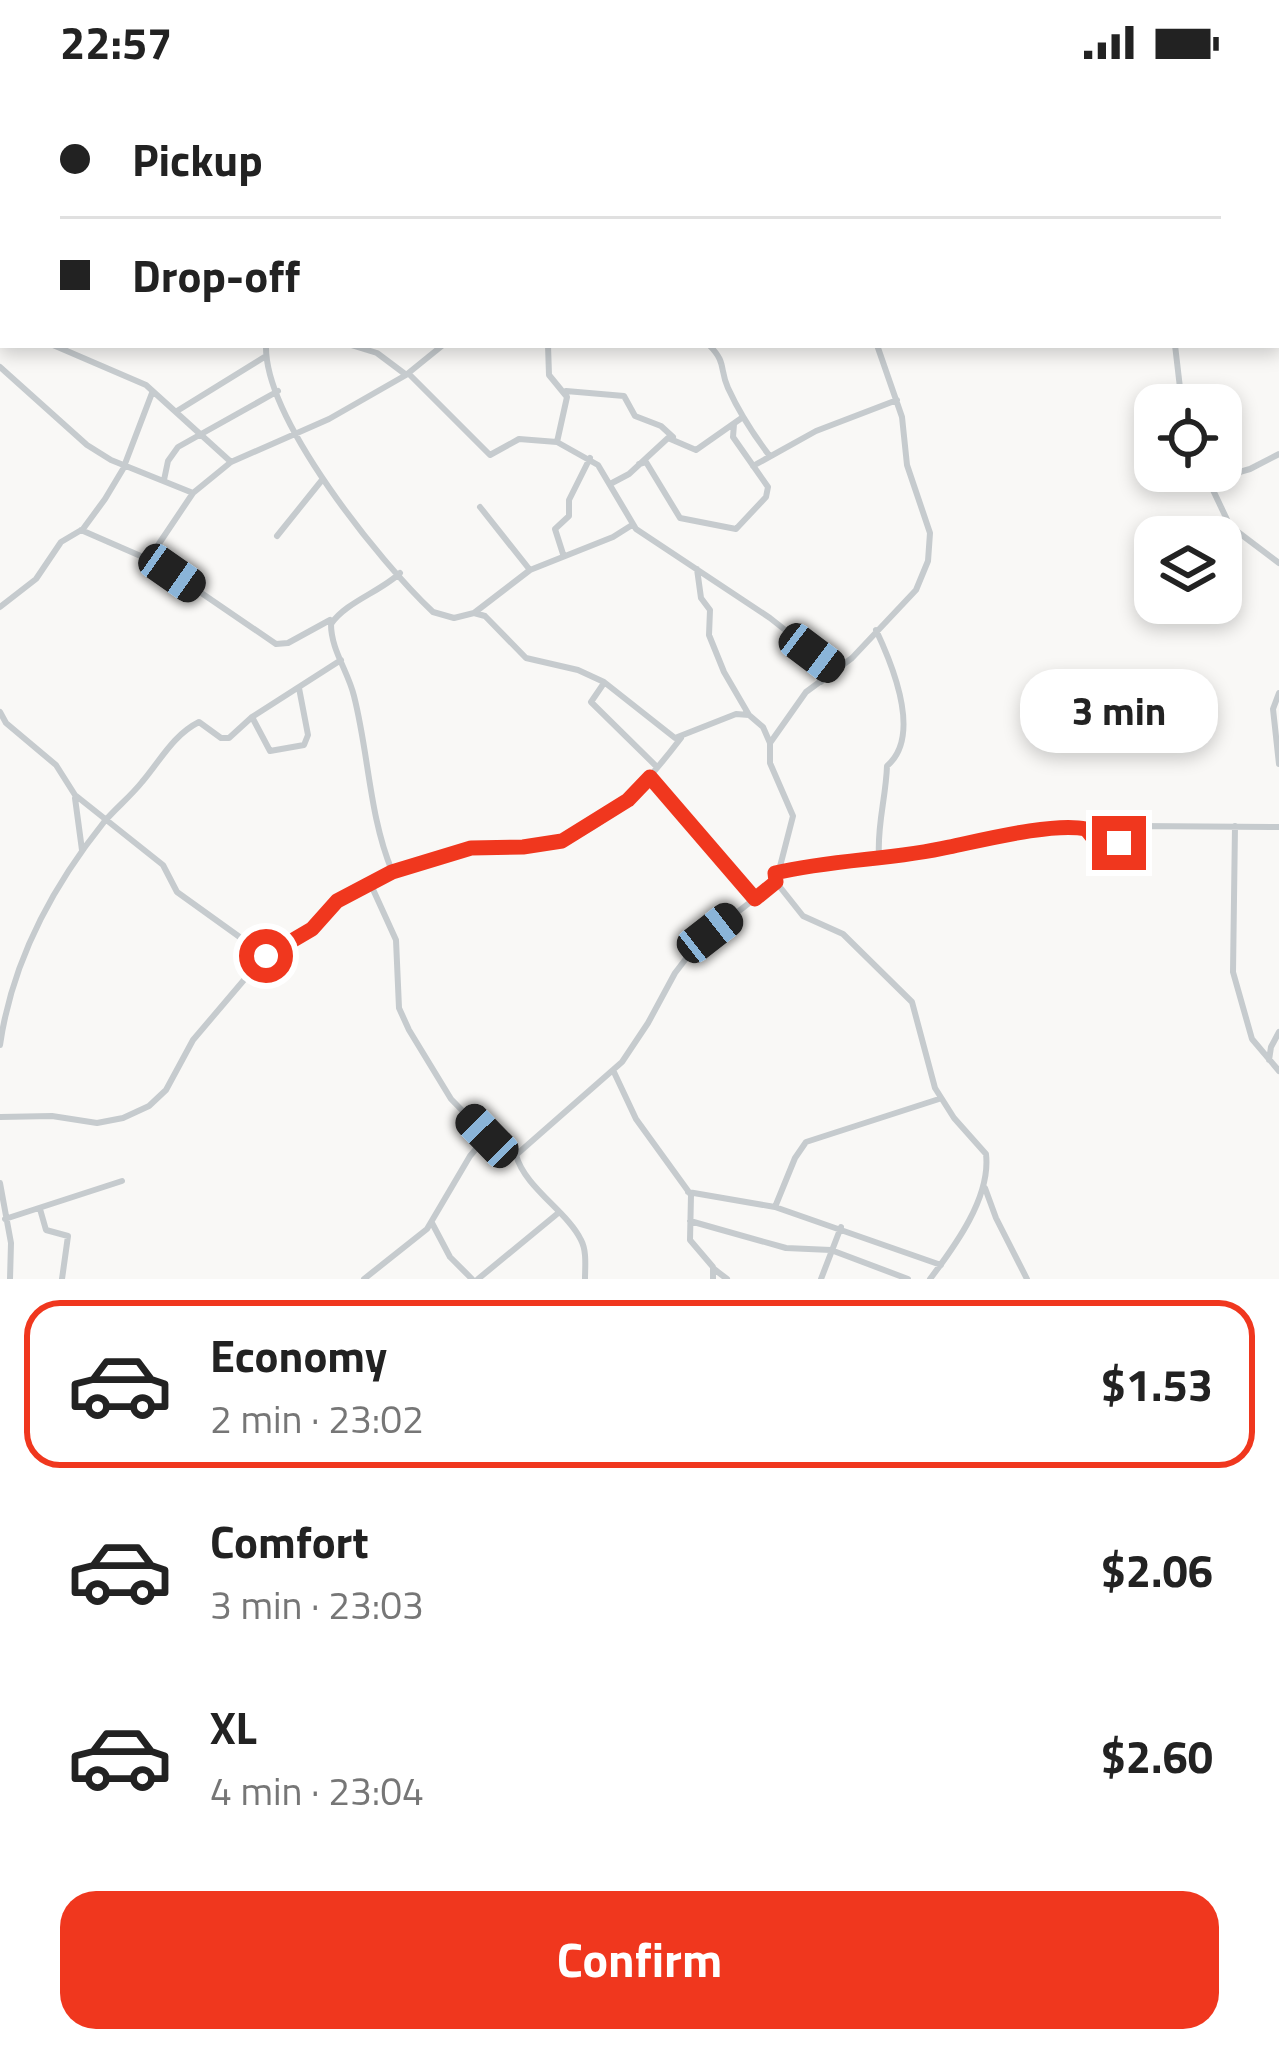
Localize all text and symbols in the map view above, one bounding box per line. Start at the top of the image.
text: 22:57 [60,8,172,76]
text: Pickup [132,125,263,193]
text: Drop-off [132,241,300,309]
map controls [1134,384,1242,624]
button: locate [1134,384,1242,492]
button: layers [1134,516,1242,624]
car [132,538,212,608]
car [772,617,852,689]
callout: 3 min [1020,669,1218,753]
text: 3 min [1072,681,1166,740]
route end [1092,816,1146,870]
car [671,897,749,969]
route start [239,929,293,983]
car [449,1098,525,1174]
text: Economy [210,1321,387,1389]
icon: car [66,1330,174,1438]
text: $1.53 [1101,1350,1213,1418]
text: 2 min · 23:02 [210,1389,424,1448]
text: Comfort [210,1507,369,1575]
icon: car [66,1516,174,1624]
text: $2.06 [1101,1536,1213,1604]
text: 3 min · 23:03 [210,1575,424,1634]
text: XL [210,1693,257,1761]
icon: car [66,1702,174,1810]
text: $2.60 [1101,1722,1213,1790]
text: 4 min · 23:04 [210,1761,424,1820]
button: Confirm [60,1891,1219,2029]

